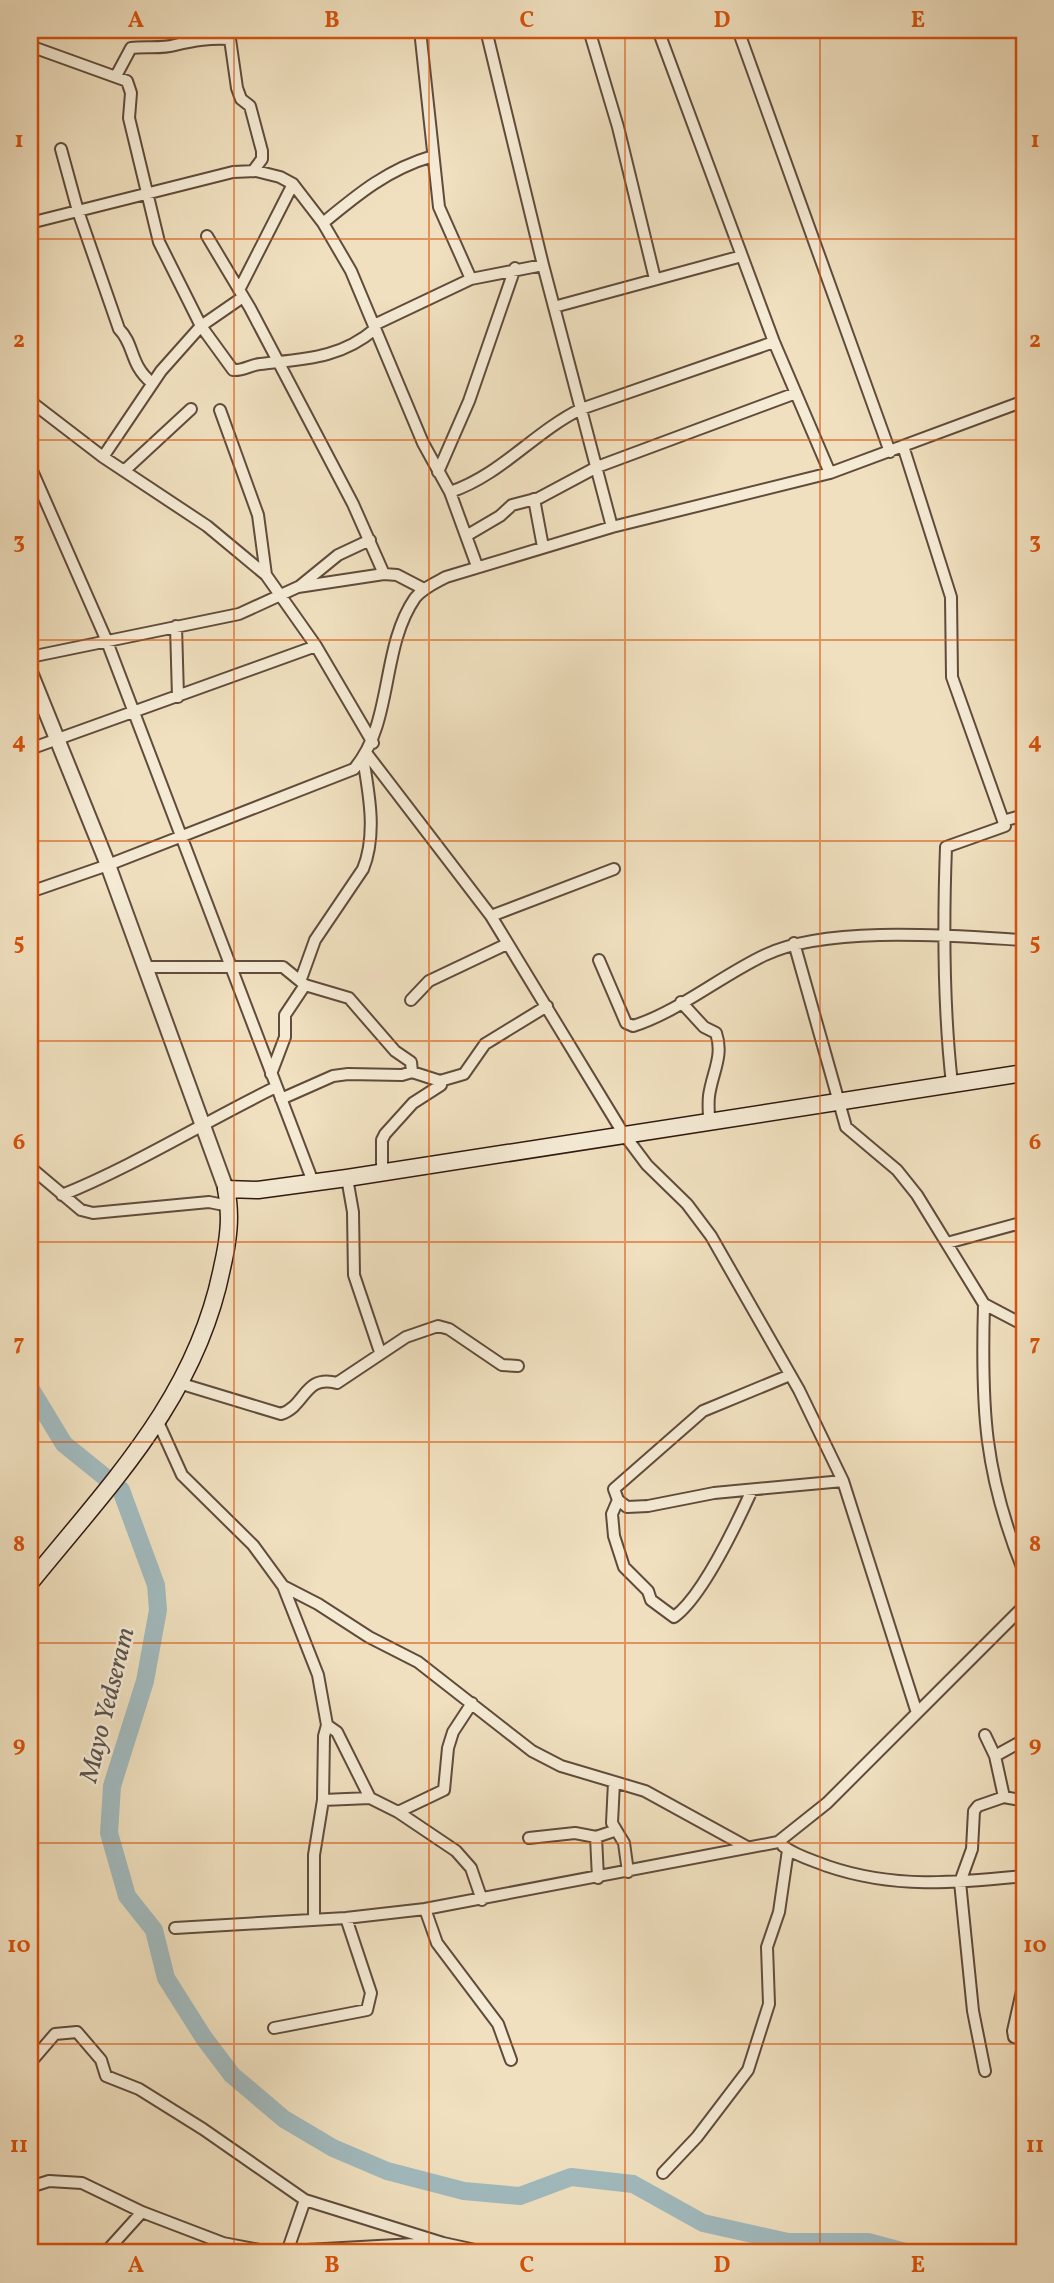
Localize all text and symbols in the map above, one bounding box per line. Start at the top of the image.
text: A [128,5,144,37]
text: B [324,5,340,37]
text: C [520,5,534,37]
text: D [714,5,731,37]
text: E [911,5,925,37]
text: 1 [14,125,24,157]
text: 1 [1030,125,1040,157]
text: 2 [13,325,25,357]
text: 2 [1029,325,1041,357]
text: 3 [13,526,25,558]
text: 3 [1029,526,1041,558]
text: 4 [12,726,26,758]
text: 4 [1028,726,1042,758]
text: 5 [13,927,25,959]
text: 5 [1029,927,1041,959]
text: 6 [13,1127,25,1159]
text: 6 [1029,1127,1041,1159]
text: 7 [14,1328,25,1360]
text: 7 [1030,1328,1041,1360]
text: 8 [13,1529,25,1561]
text: 8 [1029,1529,1041,1561]
water label: Mayo Yedseram [71,1624,145,1787]
text: 9 [13,1729,25,1761]
text: 9 [1029,1729,1041,1761]
text: 10 [7,1930,31,1962]
text: 10 [1023,1930,1047,1962]
text: 11 [10,2130,28,2162]
text: 11 [1026,2130,1044,2162]
text: A [128,2250,144,2282]
text: B [324,2250,340,2282]
text: C [520,2250,534,2282]
text: D [714,2250,731,2282]
text: E [911,2250,925,2282]

